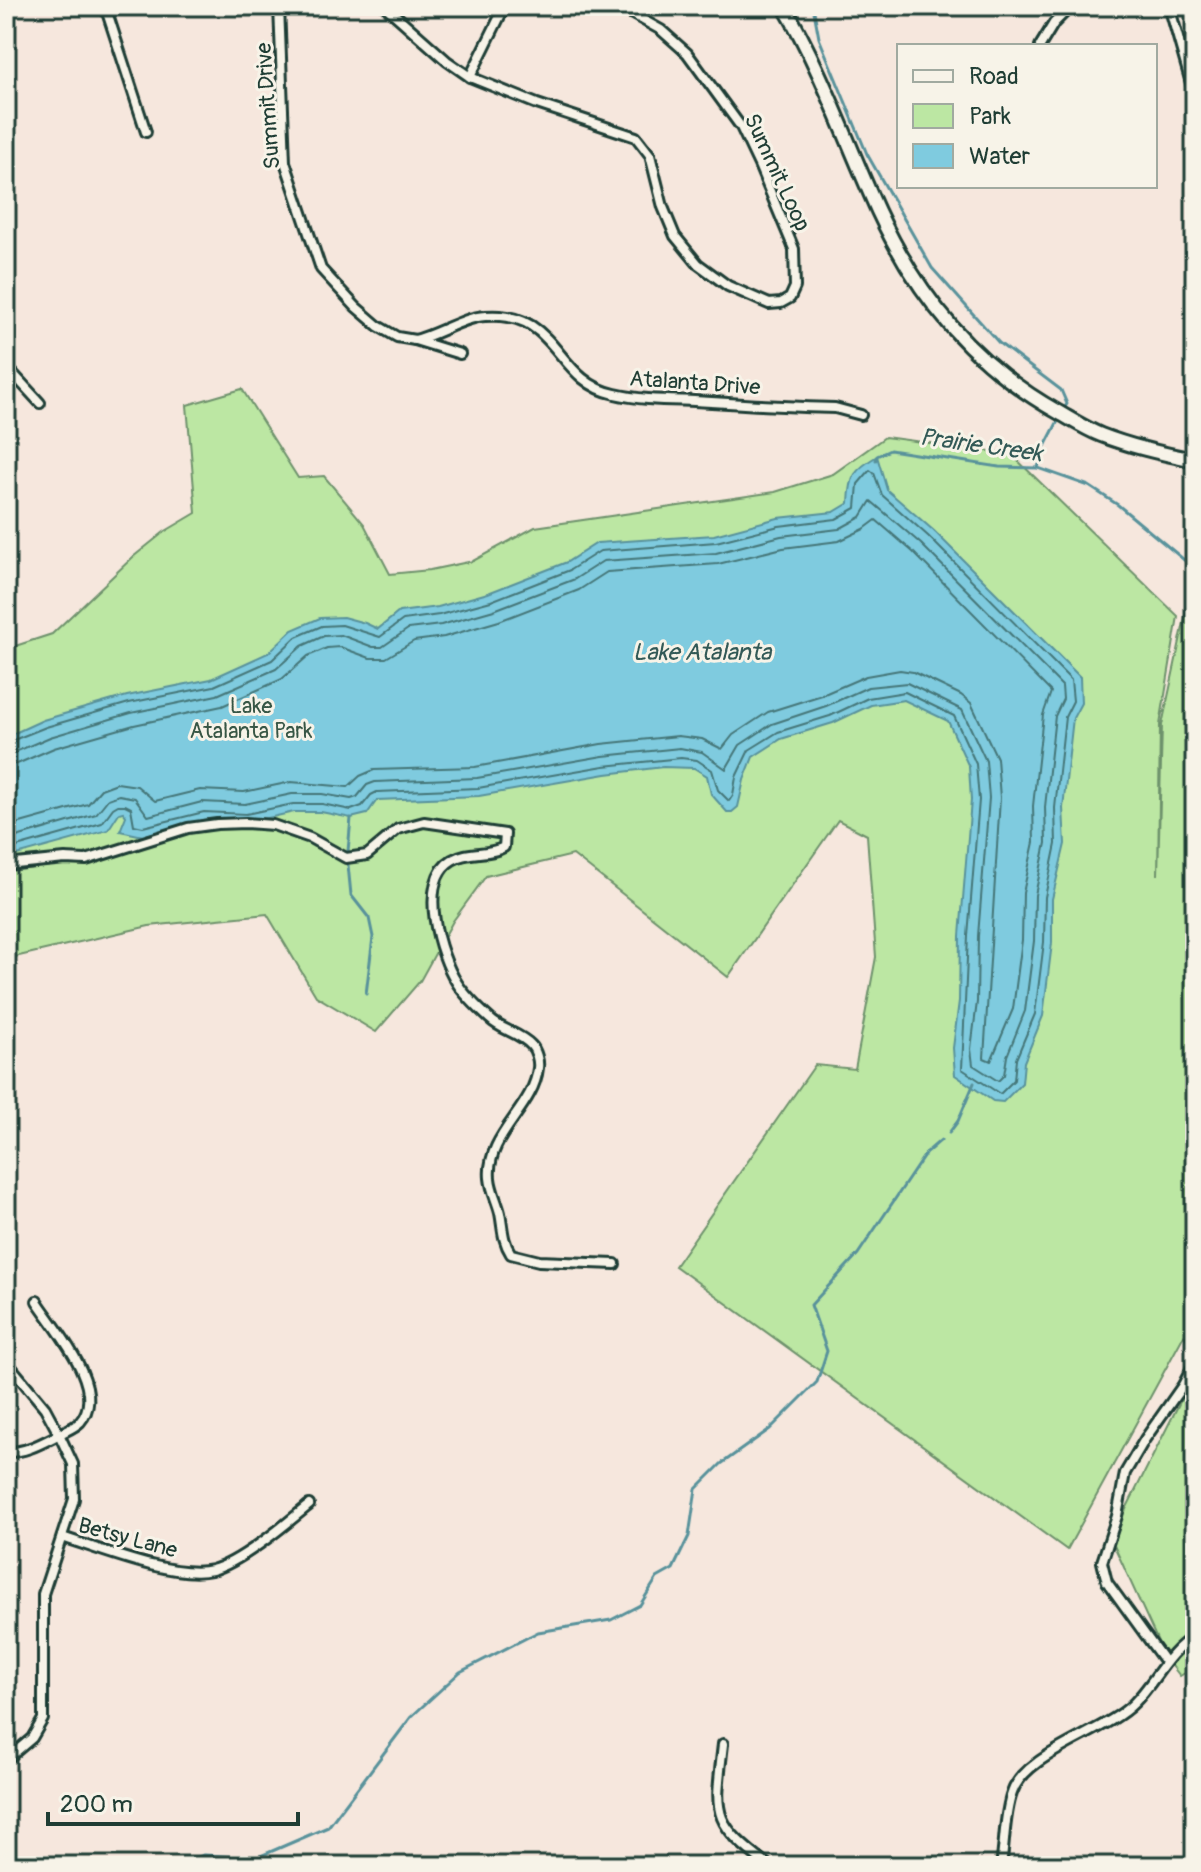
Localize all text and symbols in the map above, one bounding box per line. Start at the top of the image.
street label: Summit Drive [250,42,286,170]
legend [897,44,1157,188]
text: Road [969,62,1019,91]
text: Park [969,102,1011,131]
street label: Summit Loop [738,109,817,236]
text: Water [969,142,1030,171]
street label: Atalanta Drive [628,364,762,402]
water label: Prairie Creek [918,423,1046,469]
water label: Lake Atalanta [633,638,773,667]
park label: Lake Atalanta Park [190,692,312,745]
street label: Betsy Lane [75,1511,181,1565]
scale bar [48,1776,298,1826]
text: 200 m [60,1790,133,1819]

